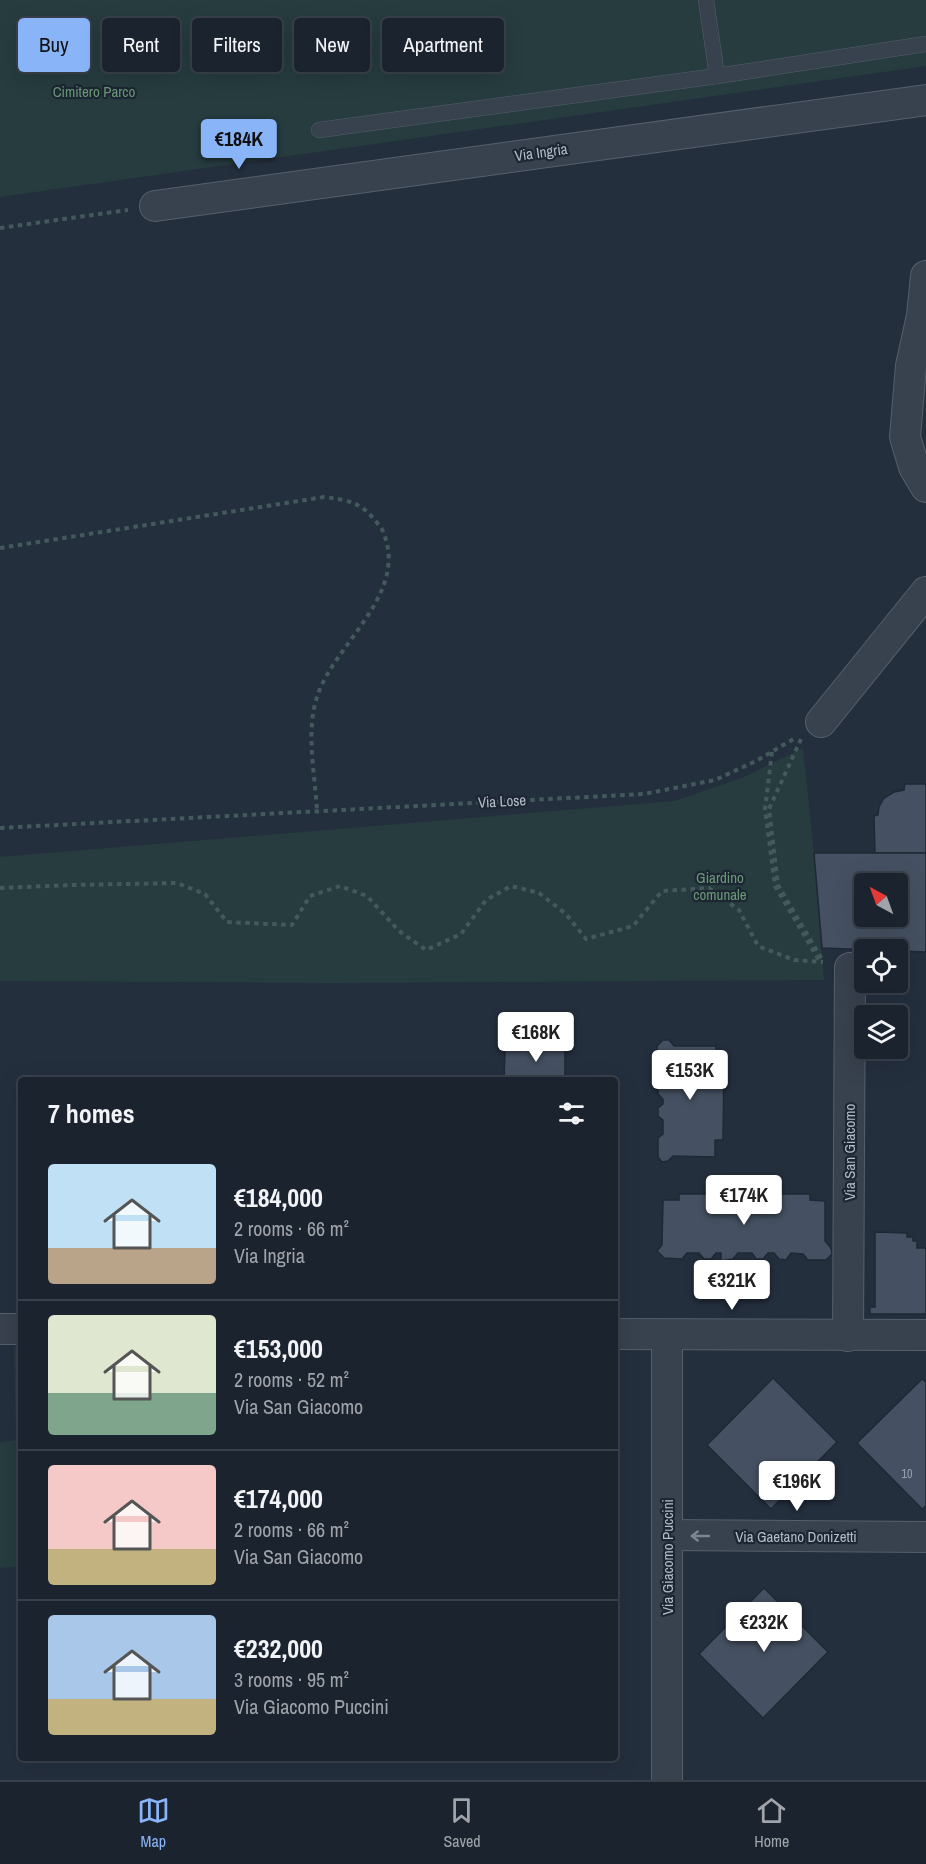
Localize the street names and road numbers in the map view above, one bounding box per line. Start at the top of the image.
street label: Via Ingria [513,138,569,166]
street label: Via Lose [477,789,527,813]
street label: Via San Giacomo [839,1103,860,1200]
street label: Via Giacomo Puccini [657,1499,678,1615]
street label: Via Gaetano Donizetti [735,1526,857,1547]

